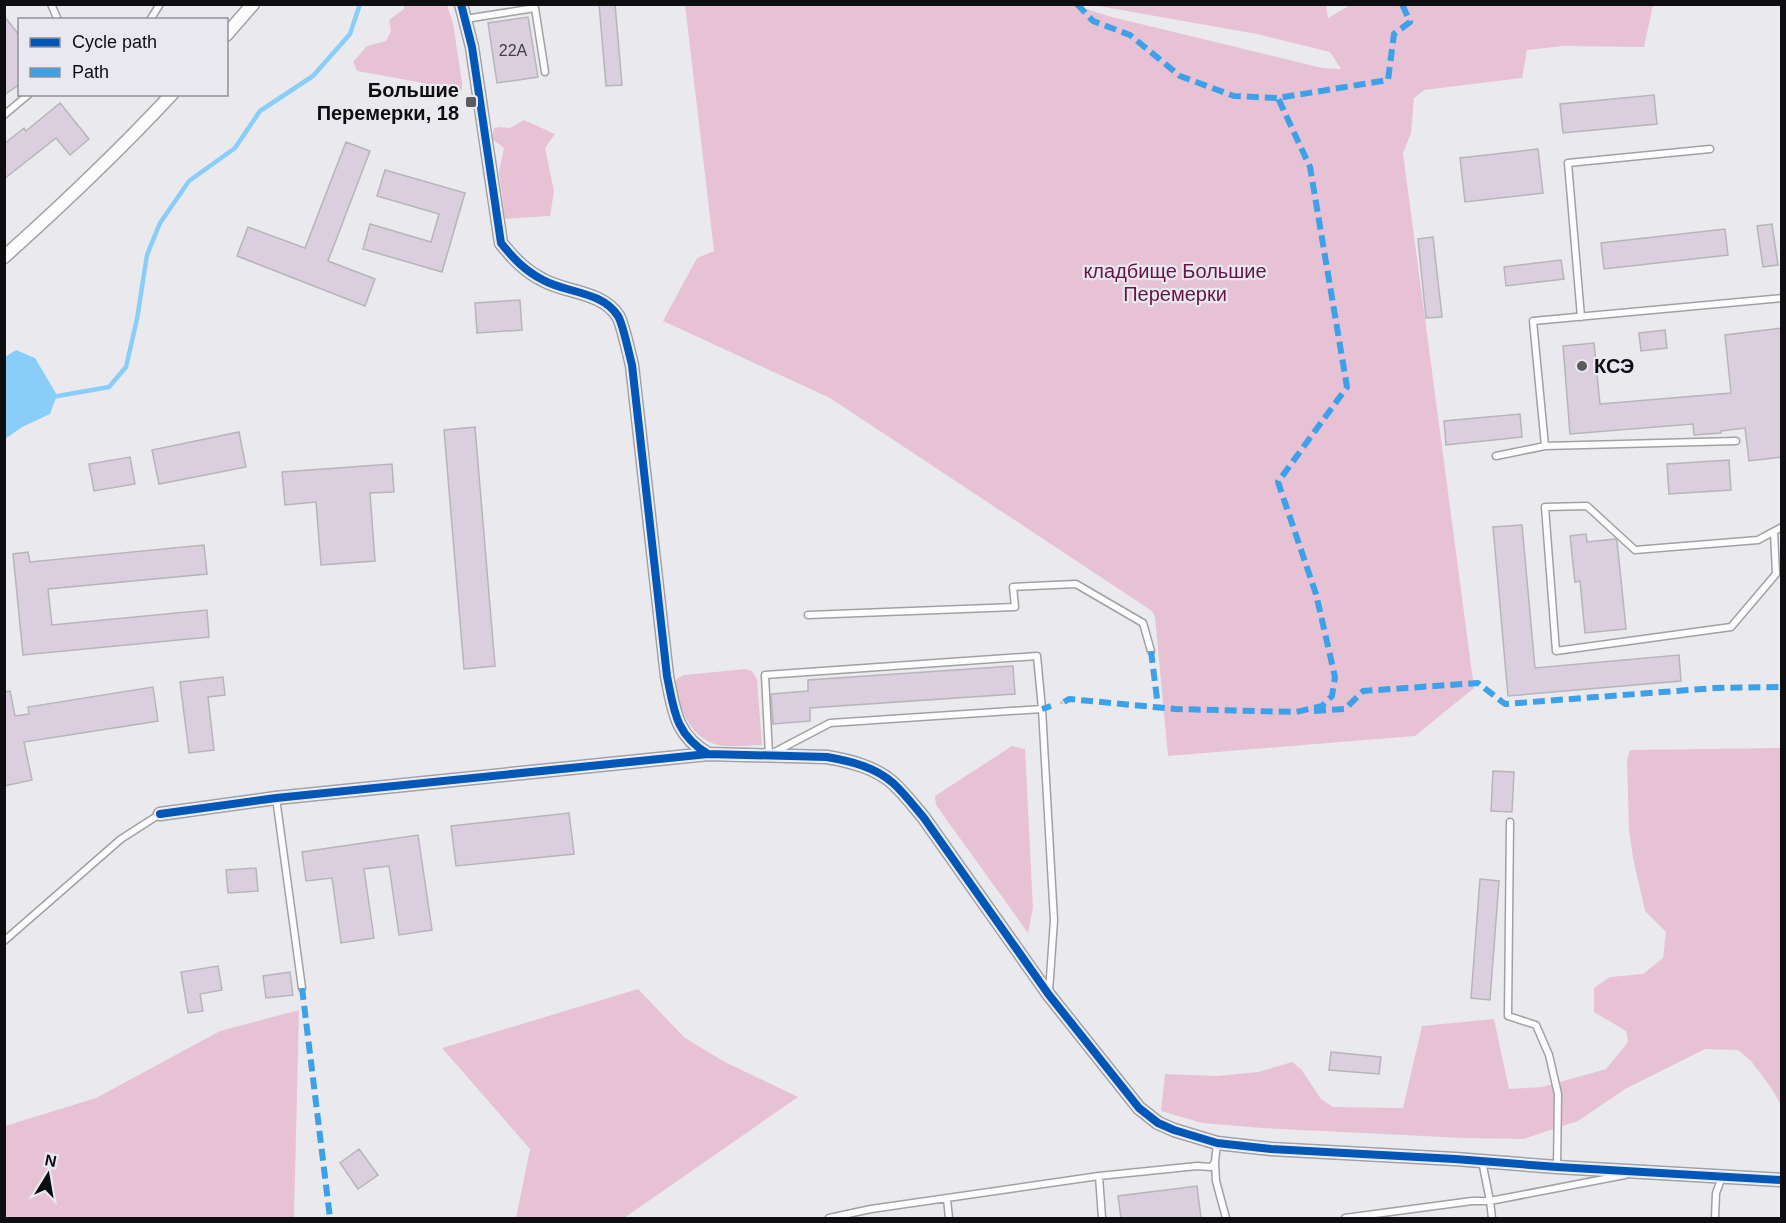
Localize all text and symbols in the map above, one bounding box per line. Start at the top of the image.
legend [18,18,228,96]
text: Cycle path [72,32,157,52]
house number: 22А [499,42,528,59]
text: Path [72,62,109,82]
place label: Большие Перемерки, 18 [317,79,459,124]
marker: Большие Перемерки, 18 [464,95,478,109]
park label: кладбище Большие Перемерки [1083,260,1267,305]
place label: КСЭ [1594,355,1634,377]
marker: КСЭ [1575,359,1589,373]
north arrow [18,1145,78,1205]
text: N [43,1151,58,1170]

